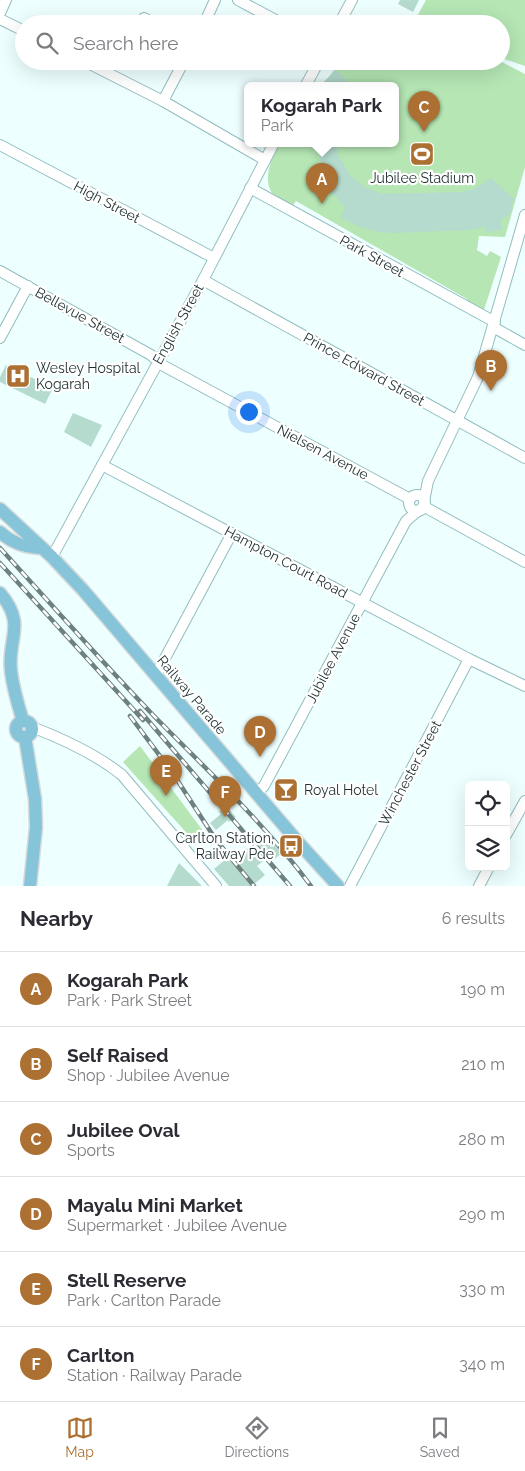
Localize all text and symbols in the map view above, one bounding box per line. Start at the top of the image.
search box [15,15,510,70]
icon: search [33,29,61,57]
text: Search here [73,32,179,54]
popup [244,82,399,147]
pin: C [408,91,440,132]
text: Kogarah Park [261,94,382,116]
text: Park [261,116,294,135]
sports icon: Jubilee Stadium [409,141,435,167]
pin: A [306,163,338,204]
place label: Jubilee Stadium [370,170,474,186]
street label: High Street [71,178,143,226]
street label: Park Street [337,232,407,280]
street label: English Street [149,281,207,367]
street label: Bellevue Street [33,284,128,346]
street label: Prince Edward Street [301,329,428,409]
pin: B [475,350,507,391]
place label: Wesley Hospital Kogarah [36,360,141,392]
hospital icon: Wesley Hospital Kogarah [5,363,31,389]
your location [236,399,262,425]
street label: Nielsen Avenue [275,421,371,483]
street label: Hampton Court Road [222,523,350,601]
street label: Jubilee Avenue [303,610,363,706]
street label: Railway Parade [154,652,230,738]
pin: D [244,716,276,757]
street label: Winchester Street [376,718,445,828]
pin: E [150,755,182,796]
pin: F [209,776,241,817]
bar icon: Royal Hotel [273,777,299,803]
map controls [465,781,510,871]
button: locate [465,781,510,826]
place label: Royal Hotel [304,782,378,798]
button: layers [465,826,510,871]
place label: Carlton Station, Railway Pde [175,830,274,862]
bus stop icon: Carlton Station, Railway Pde [278,833,304,859]
text: Nearby [20,906,93,931]
text: 6 results [442,909,505,928]
text: Kogarah Park [67,969,188,991]
text: A [31,980,41,999]
text: 190 m [460,980,505,999]
text: Park · Park Street [67,991,192,1010]
text: Self Raised [67,1044,168,1066]
text: B [31,1055,41,1074]
text: 210 m [461,1055,505,1074]
text: Shop · Jubilee Avenue [67,1066,230,1085]
text: Jubilee Oval [67,1119,180,1141]
text: C [31,1130,41,1149]
text: 280 m [459,1130,505,1149]
text: Sports [67,1141,115,1160]
text: Mayalu Mini Market [67,1194,243,1216]
text: D [30,1205,42,1224]
text: 290 m [459,1205,505,1224]
text: Supermarket · Jubilee Avenue [67,1216,287,1235]
text: Stell Reserve [67,1269,186,1291]
text: E [31,1280,41,1299]
text: 330 m [459,1280,505,1299]
text: Park · Carlton Parade [67,1291,221,1310]
text: Carlton [67,1344,134,1366]
text: F [31,1355,41,1374]
text: 340 m [459,1355,505,1374]
text: Station · Railway Parade [67,1366,242,1385]
tab: Map [65,1414,94,1460]
tab: Directions [224,1414,289,1460]
tab: Saved [420,1414,460,1460]

